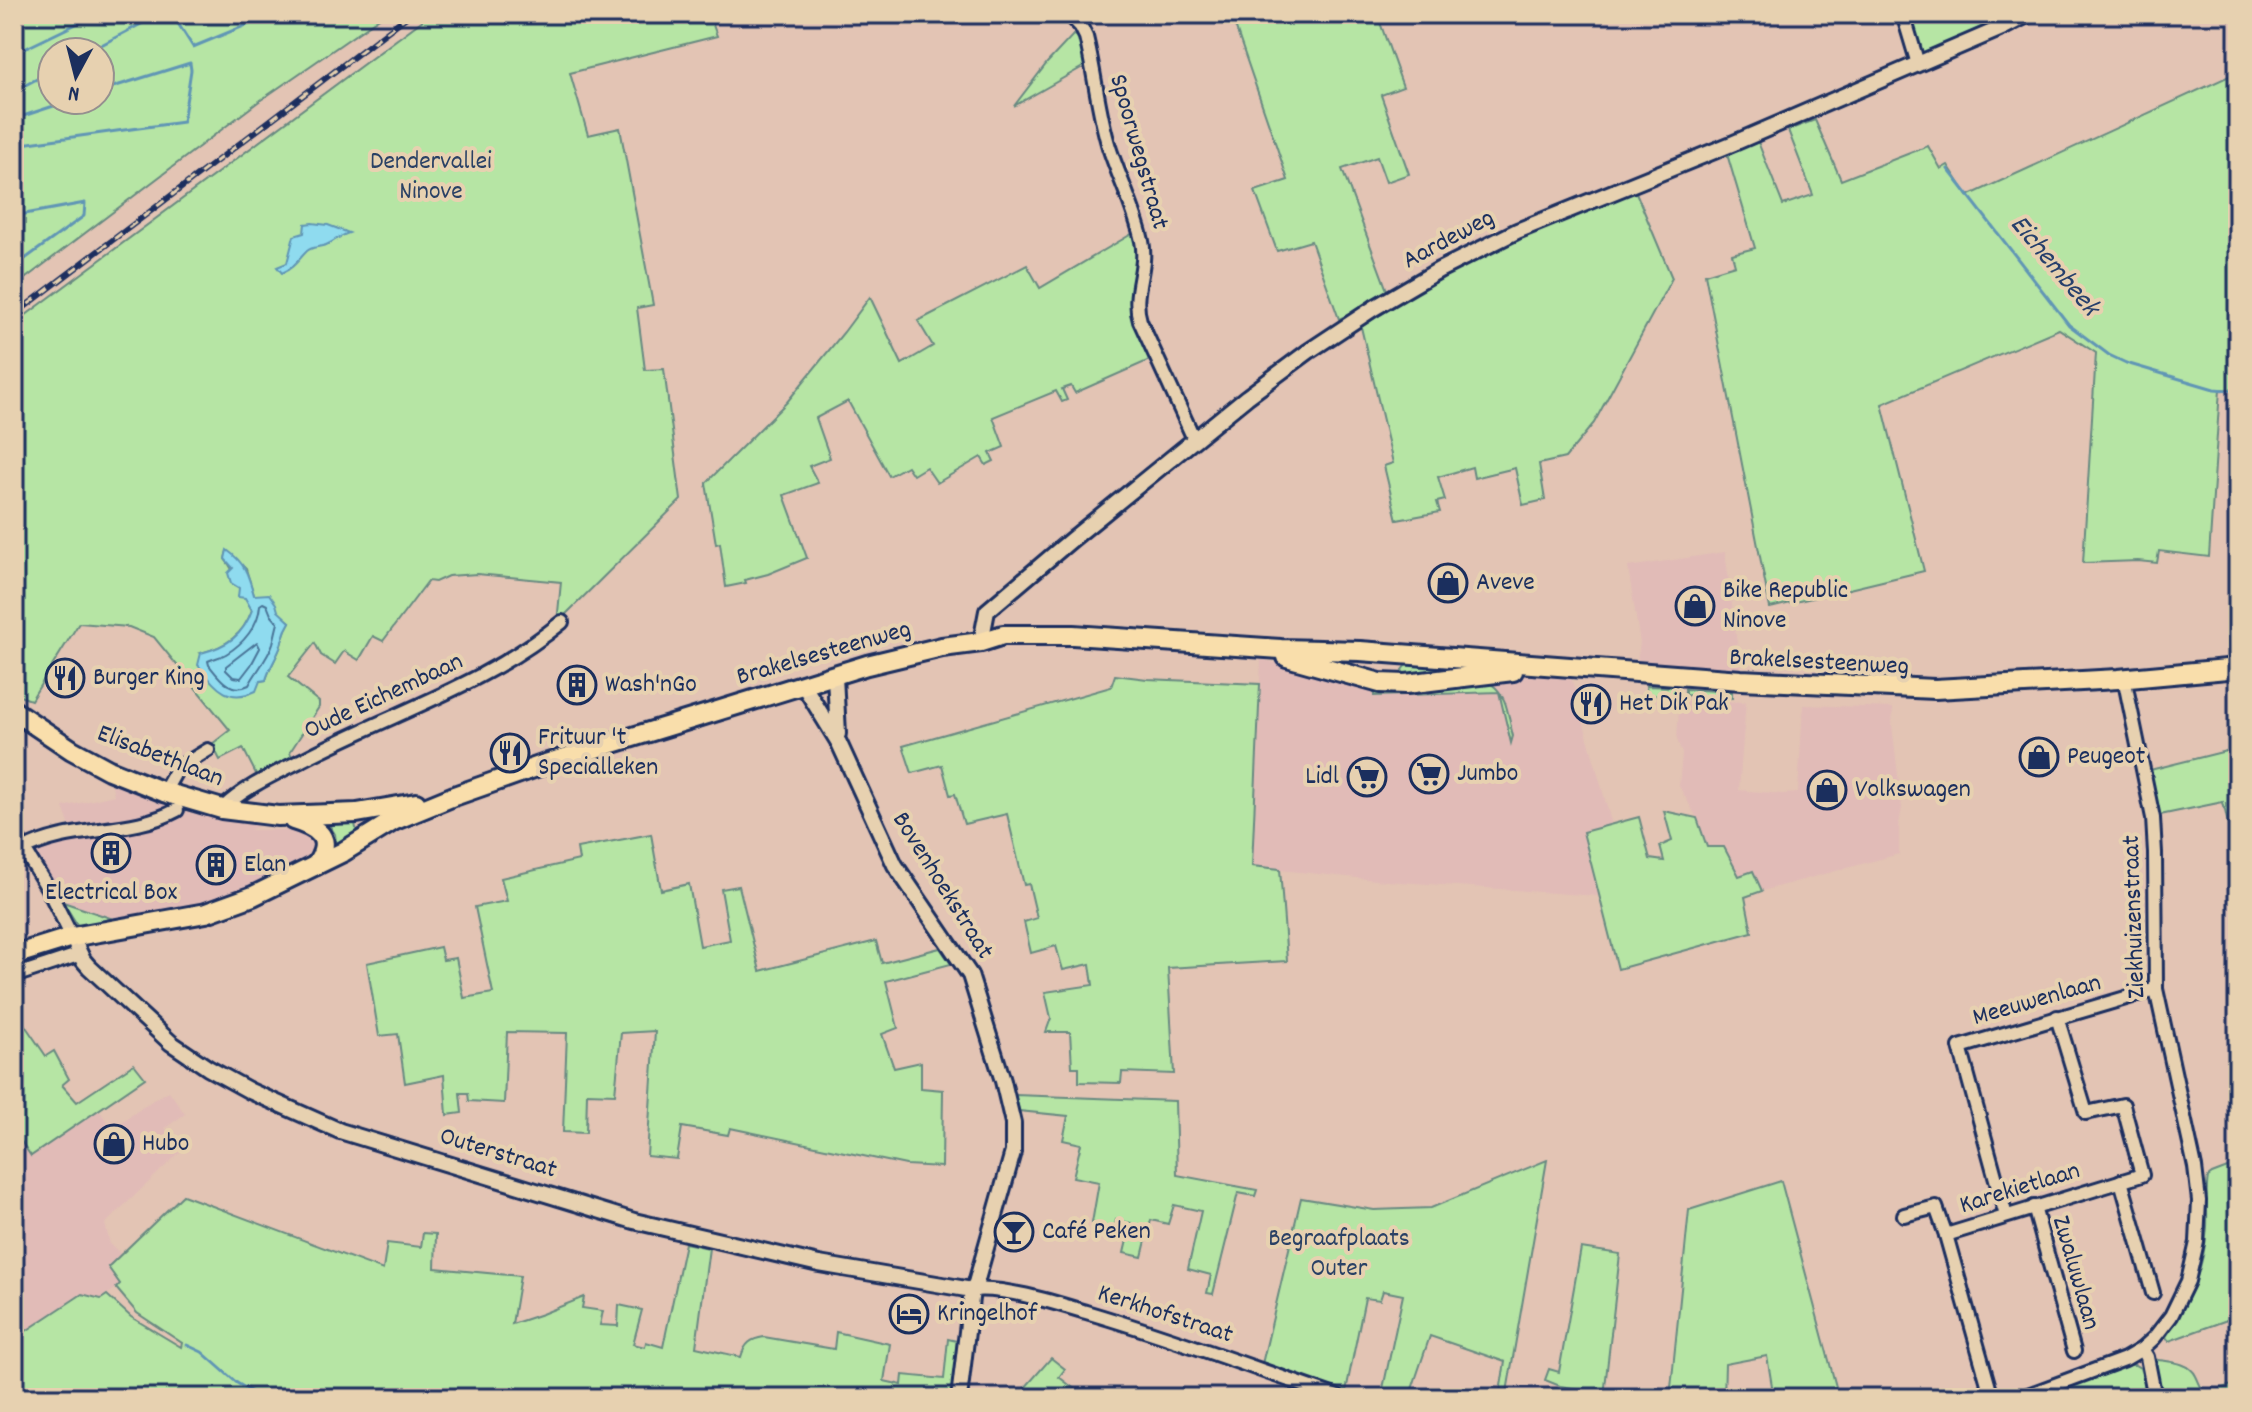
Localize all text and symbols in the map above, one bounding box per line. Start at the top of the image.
north arrow [36,36,116,116]
street label: Spoorwegstraat [1098,70,1178,234]
text: N [67,76,81,108]
park label: Dendervallei Ninove [370,144,492,211]
street label: Aardeweg [1396,200,1502,280]
water label: Eichembeek [1999,208,2109,328]
shop icon: Aveve [1427,562,1469,604]
place label: Aveve [1476,565,1535,602]
place label: Bike Republic Ninove [1723,573,1848,640]
shop icon: Bike Republic Ninove [1674,585,1716,627]
street label: Brakelsesteenweg [732,611,916,697]
street label: Brakelsesteenweg [1728,640,1910,686]
street label: Oude Eichembaan [298,644,470,750]
restaurant icon: Burger King [44,657,86,699]
place label: Burger King [93,660,205,697]
building icon: Wash'nGo [556,664,598,706]
place label: Wash'nGo [605,667,697,704]
restaurant icon: Het Dik Pak [1570,683,1612,725]
place label: Het Dik Pak [1619,686,1729,723]
street label: Elisabethlaan [91,716,229,798]
place label: Frituur 't Specialleken [538,720,658,787]
restaurant icon: Frituur 't Specialleken [489,732,531,774]
shop icon: Peugeot [2018,736,2060,778]
place label: Peugeot [2067,739,2146,776]
supermarket icon: Jumbo [1408,753,1450,795]
supermarket icon: Lidl [1346,756,1388,798]
place label: Jumbo [1457,756,1518,793]
place label: Lidl [1305,759,1339,796]
shop icon: Volkswagen [1806,769,1848,811]
place label: Volkswagen [1855,772,1971,809]
street label: Bovenhoekstraat [882,805,1002,967]
building icon: Electrical Box [90,832,132,874]
street label: Ziekhuizenstraat [2114,834,2156,999]
building icon: Elan [195,844,237,886]
place label: Elan [244,847,286,884]
place label: Electrical Box [45,875,177,912]
street label: Meeuwenlaan [1968,965,2106,1037]
street label: Outerstraat [435,1119,562,1189]
shop icon: Hubo [93,1123,135,1165]
place label: Hubo [142,1126,189,1163]
street label: Karekietlaan [1955,1153,2085,1225]
bar icon: Café Peken [993,1211,1035,1253]
street label: Zwaluwlaan [2041,1212,2109,1334]
place label: Café Peken [1042,1214,1151,1251]
park label: Begraafplaats Outer [1268,1221,1410,1288]
street label: Kerkhofstraat [1092,1276,1238,1354]
hotel icon: Kringelhof [888,1293,930,1335]
place label: Kringelhof [937,1296,1038,1333]

